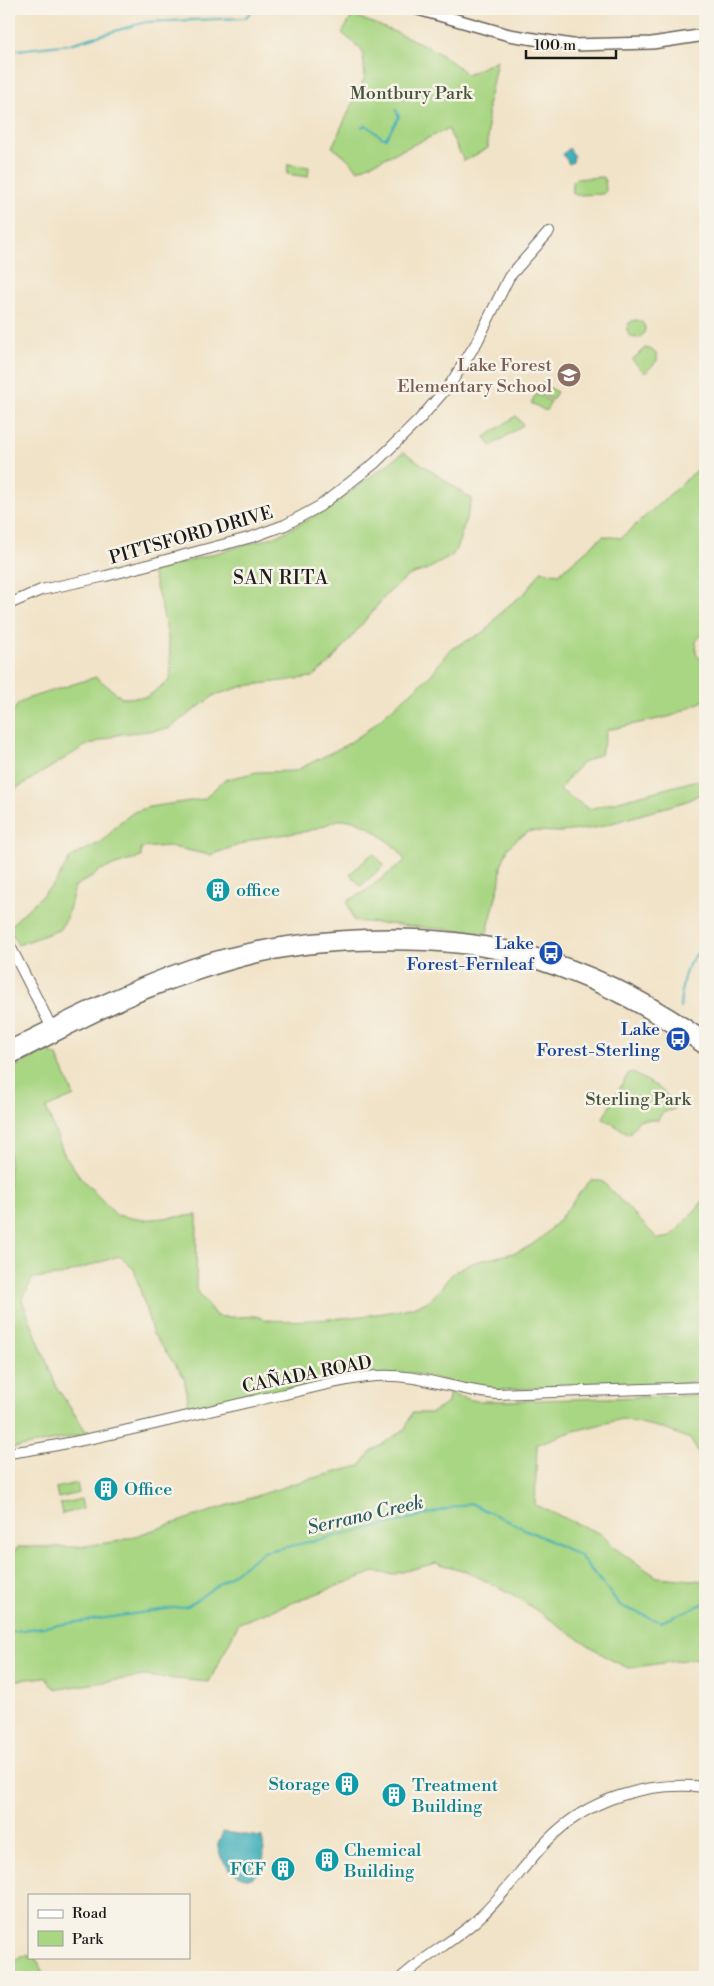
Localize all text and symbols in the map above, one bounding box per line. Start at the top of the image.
scale bar [526,28,616,60]
text: 100 m [534,36,576,55]
park label: Montbury Park [350,82,474,105]
place label: Lake Forest Elementary School [397,354,553,398]
school or university icon: Lake Forest Elementary School [556,362,582,388]
street label: PITTSFORD DRIVE [107,501,276,570]
district label: SAN RITA [233,566,329,590]
building icon: office [205,877,231,903]
place label: office [236,879,280,902]
place label: Lake Forest-Fernleaf [407,932,535,976]
bus stop icon: Lake Forest-Fernleaf [538,940,564,966]
place label: Lake Forest-Sterling [536,1018,661,1062]
bus stop icon: Lake Forest-Sterling [665,1026,691,1052]
park label: Sterling Park [585,1088,692,1111]
street label: CAÑADA ROAD [240,1350,374,1398]
building icon: Office [93,1476,119,1502]
place label: Office [124,1478,172,1501]
water label: Serrano Creek [305,1490,426,1540]
building icon: Storage [334,1771,360,1797]
place label: Storage [268,1773,330,1796]
place label: Treatment Building [411,1774,499,1818]
building icon: Treatment Building [381,1782,407,1808]
place label: Chemical Building [343,1839,422,1883]
building icon: Chemical Building [314,1847,340,1873]
building icon: FCF [270,1856,296,1882]
place label: FCF [230,1858,266,1881]
legend [28,1894,190,1958]
text: Road [72,1904,107,1923]
text: Park [72,1930,104,1949]

